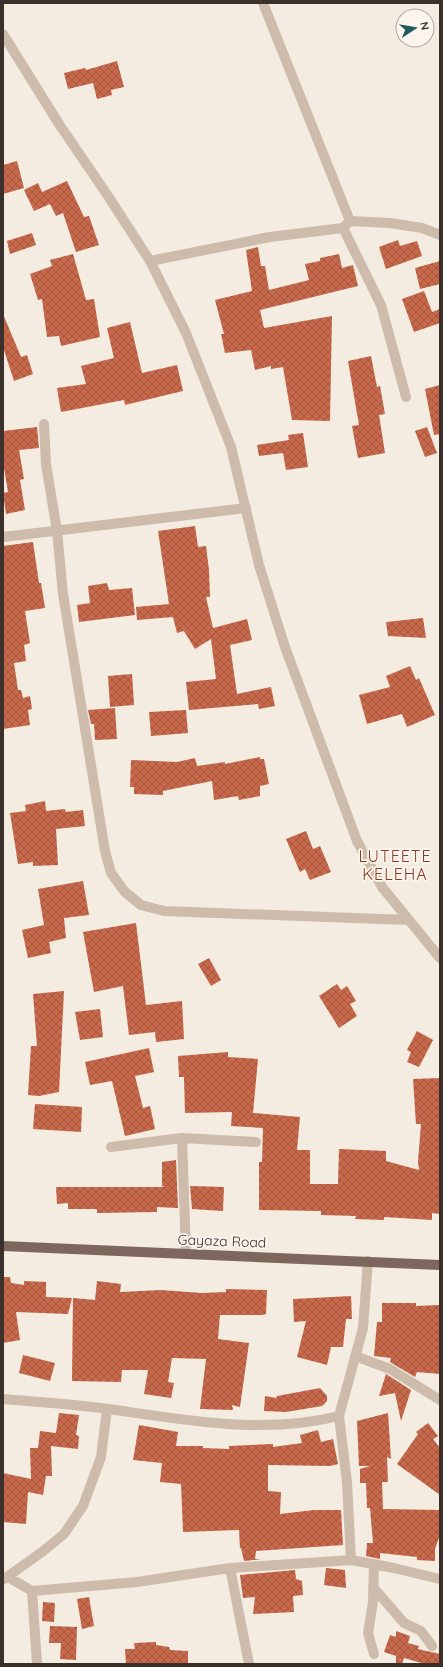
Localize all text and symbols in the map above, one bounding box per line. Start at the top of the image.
north arrow [395,8,435,48]
text: N [417,21,432,31]
district label: LUTEETE KELEHA [358,846,432,884]
street label: Gayaza Road [177,1230,267,1252]

